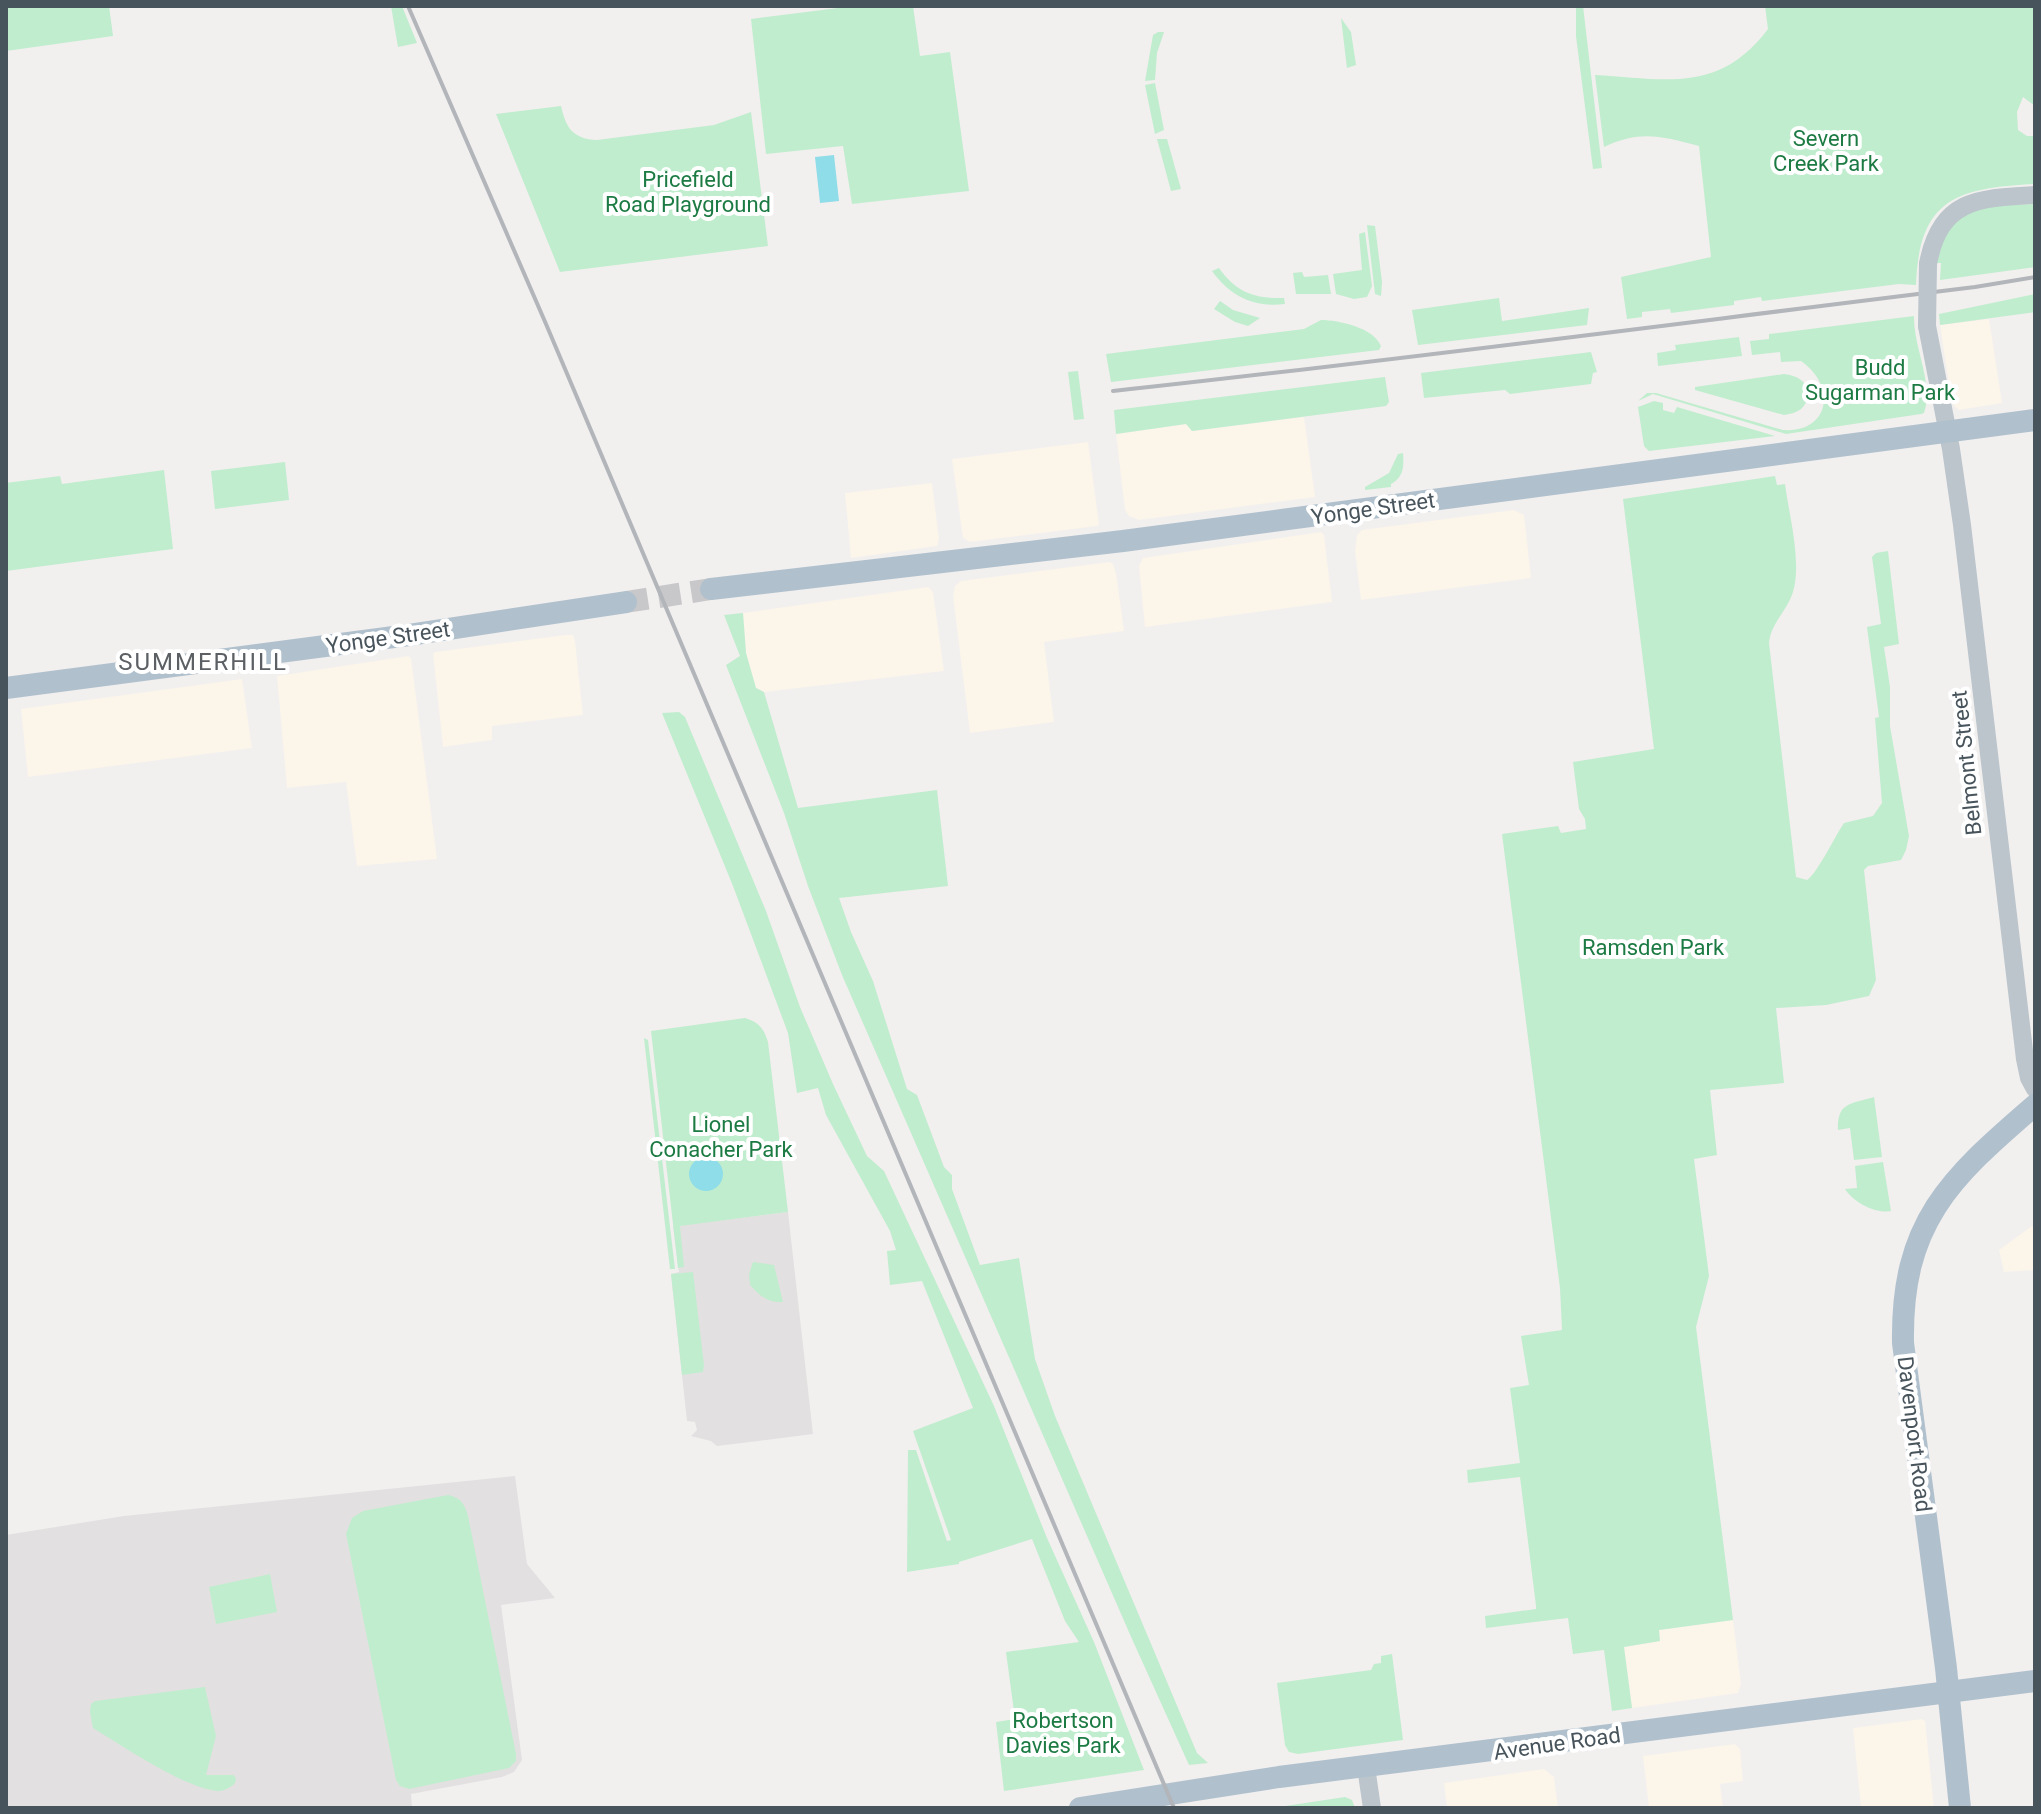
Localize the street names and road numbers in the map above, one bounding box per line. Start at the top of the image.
street label: Yonge Street [1310,487,1437,530]
street label: Yonge Street [325,616,452,659]
street label: Belmont Street [1946,689,1987,837]
street label: Davenport Road [1893,1355,1936,1513]
street label: Avenue Road [1492,1722,1622,1765]

